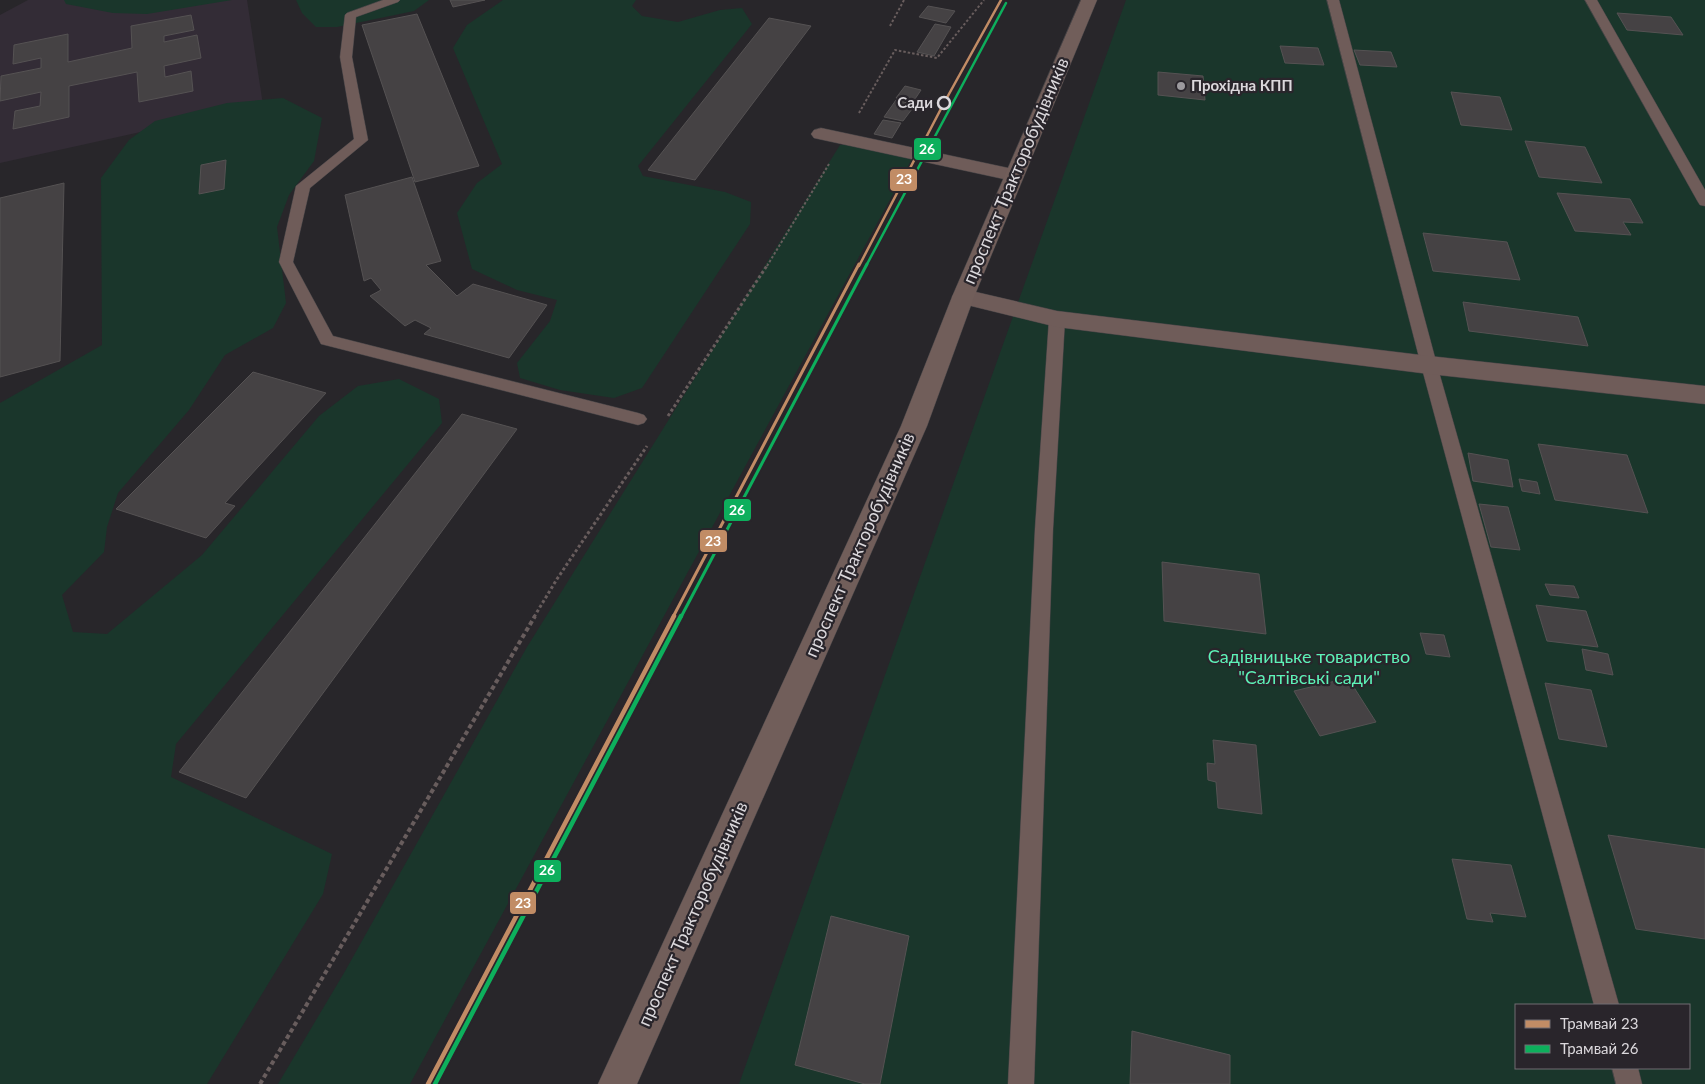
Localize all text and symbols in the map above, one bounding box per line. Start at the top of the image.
street label: проспект Тракторобудівників [957,54,1073,287]
place label: Прохідна КПП [1191,76,1293,94]
marker: Прохідна КПП [1175,80,1187,92]
place label: Сади [897,93,933,111]
marker: Сади [937,96,951,110]
line badge: 26 [913,137,942,161]
text: 26 [919,140,935,157]
line badge: 23 [889,168,918,192]
text: 23 [896,170,912,187]
street label: проспект Тракторобудівників [799,429,919,660]
line badge: 26 [723,498,752,522]
text: 26 [729,501,745,518]
line badge: 23 [699,529,728,553]
text: 23 [705,532,721,549]
park label: Садівницьке товариство "Салтівські сади" [1208,645,1410,688]
street label: проспект Тракторобудівників [632,798,752,1029]
line badge: 26 [533,859,562,883]
text: 26 [539,861,555,878]
line badge: 23 [509,891,537,915]
text: 23 [515,894,531,911]
legend [1515,1004,1690,1069]
text: Трамвай 23 [1560,1014,1638,1032]
text: Трамвай 26 [1560,1039,1639,1057]

